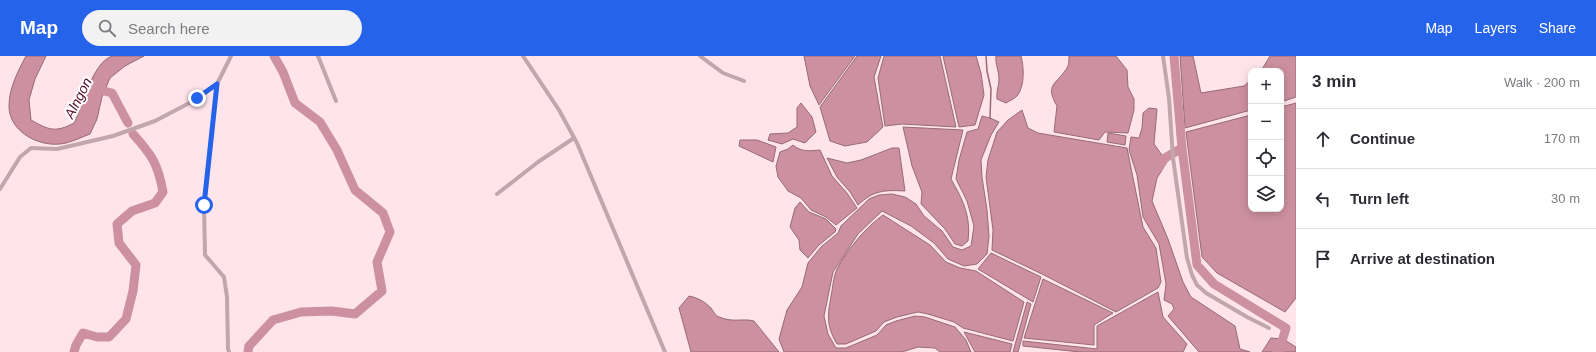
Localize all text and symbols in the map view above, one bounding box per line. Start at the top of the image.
search box [82,10,362,46]
text: Map [20,17,58,38]
icon: search [96,17,118,39]
text: Search here [128,20,210,37]
text: Map [1425,20,1453,36]
text: Layers [1475,20,1517,36]
text: Share [1539,20,1576,36]
map controls [1248,68,1284,212]
button: + [1248,68,1284,104]
text: 3 min [1312,72,1356,91]
water label: Alngon [61,75,95,122]
text: Walk · 200 m [1504,75,1580,90]
route end [188,89,206,107]
button: − [1248,104,1284,140]
icon: ahead [1312,128,1334,150]
text: Continue [1350,130,1415,147]
text: 170 m [1544,131,1580,146]
button: locate [1248,140,1284,176]
button: layers [1248,176,1284,212]
icon: left [1312,188,1334,210]
text: Turn left [1350,190,1409,207]
text: 30 m [1551,191,1580,206]
route start [195,196,213,214]
icon: arrive [1312,248,1334,270]
text: Arrive at destination [1350,250,1495,267]

